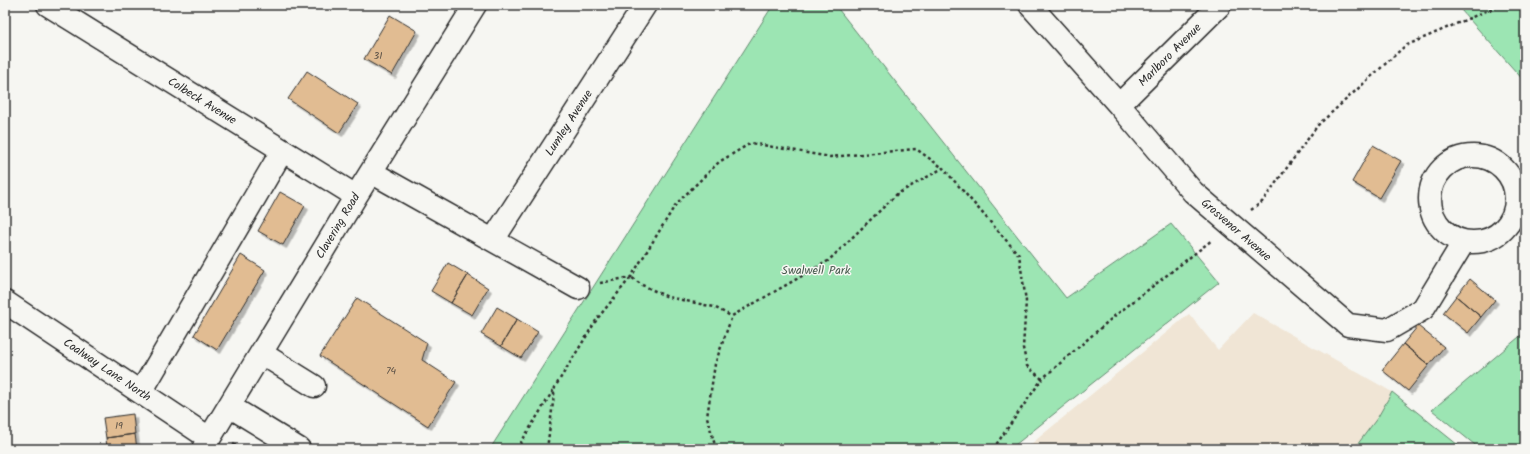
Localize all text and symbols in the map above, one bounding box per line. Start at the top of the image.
street label: Marlboro Avenue [1134,18,1207,91]
house number: 31 [374,48,382,64]
street label: Colbeck Avenue [164,72,241,130]
street label: Lumley Avenue [540,85,598,160]
street label: Clavering Road [311,189,366,263]
street label: Grosvenor Avenue [1196,194,1276,267]
park label: Swalwell Park [782,261,851,280]
street label: Coalway Lane North [59,333,155,407]
house number: 74 [386,363,397,379]
house number: 19 [115,418,123,434]

